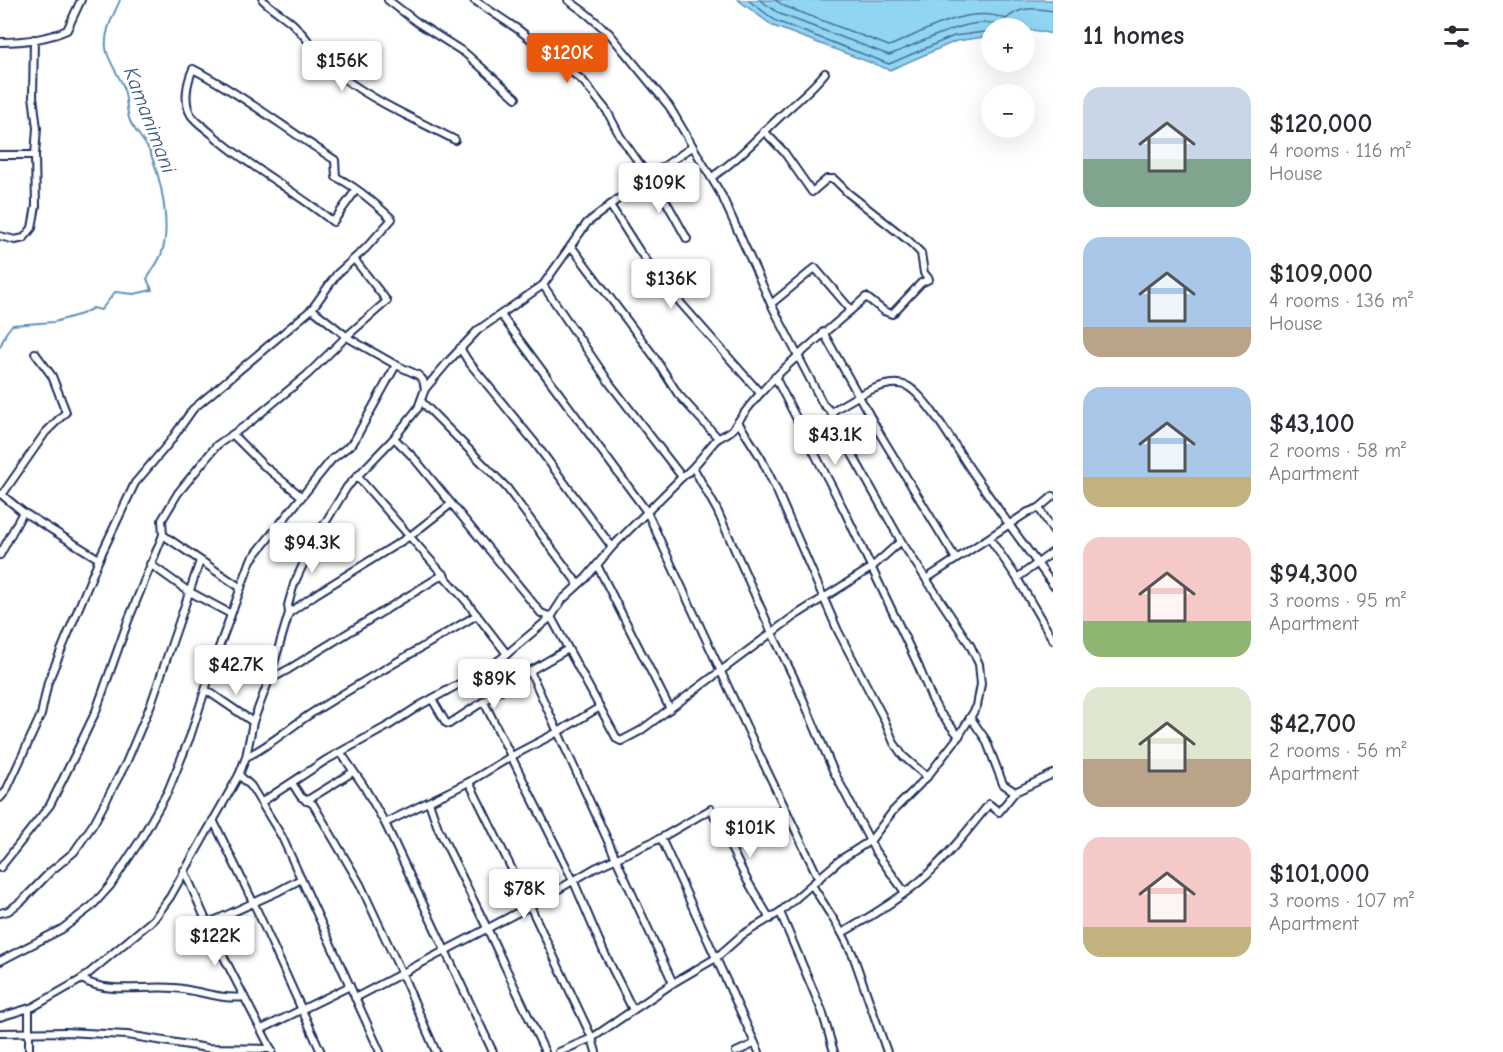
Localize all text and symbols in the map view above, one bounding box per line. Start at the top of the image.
map controls [981,18,1035,138]
button: + [981,18,1035,72]
icon: filters [1440,20,1473,53]
text: 11 homes [1083,21,1184,51]
pin: $120K [525,33,609,84]
pin: $156K [300,41,384,92]
text: $120K [541,41,593,64]
text: $156K [316,49,368,72]
water label: Kamanimani [119,64,181,177]
button: − [981,84,1035,138]
text: $120,000 [1269,109,1372,139]
icon: home [1131,111,1203,183]
text: 4 rooms · 116 m² [1269,139,1411,162]
text: House [1269,162,1323,185]
pin: $109K [617,163,701,214]
text: $109K [632,171,686,194]
pin: $136K [629,259,713,310]
text: $109,000 [1269,259,1373,289]
icon: home [1131,261,1203,333]
text: $136K [645,267,697,290]
text: 4 rooms · 136 m² [1269,289,1413,312]
text: House [1269,312,1323,335]
text: $43,100 [1269,409,1355,439]
icon: home [1131,411,1203,483]
pin: $43.1K [786,415,884,466]
text: $43.1K [808,423,862,446]
text: 2 rooms · 58 m² [1269,439,1406,462]
text: Apartment [1269,462,1359,485]
pin: $94.3K [263,523,361,574]
text: $94.3K [284,531,340,554]
text: $94,300 [1269,559,1358,589]
icon: home [1131,561,1203,633]
text: 3 rooms · 95 m² [1269,589,1406,612]
text: Apartment [1269,612,1359,635]
pin: $42.7K [187,645,285,696]
text: $42.7K [208,653,264,676]
pin: $89K [458,659,530,710]
text: $89K [472,667,516,690]
text: $42,700 [1269,709,1356,739]
icon: home [1131,711,1203,783]
text: 2 rooms · 56 m² [1269,739,1407,762]
text: Apartment [1269,762,1359,785]
pin: $101K [708,808,792,859]
text: $101K [725,816,775,839]
text: $101,000 [1269,859,1370,889]
icon: home [1131,861,1203,933]
pin: $78K [488,869,560,920]
text: $78K [503,877,545,900]
text: 3 rooms · 107 m² [1269,889,1414,912]
text: Apartment [1269,912,1359,935]
pin: $122K [173,916,257,967]
text: $122K [189,924,241,947]

